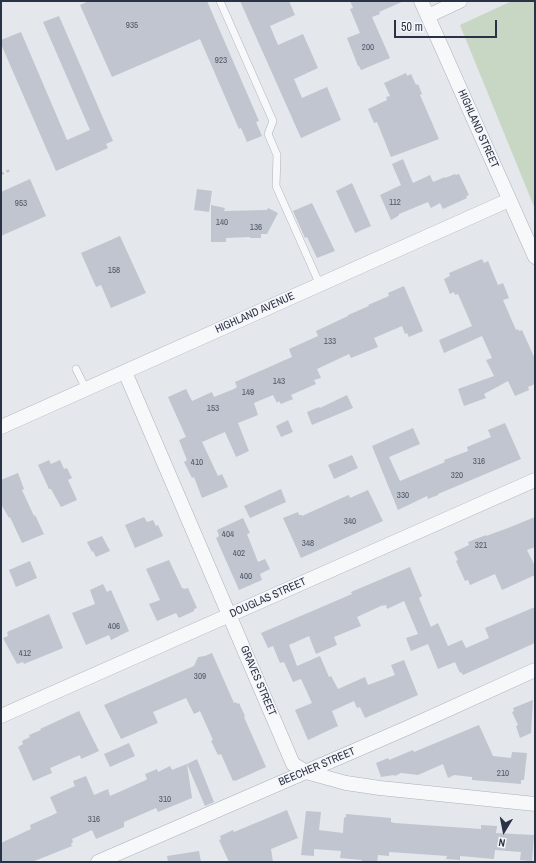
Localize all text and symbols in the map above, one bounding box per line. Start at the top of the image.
scale bar [396,12,499,38]
text: 50 m [401,19,423,35]
house number: 935 [126,21,138,31]
house number: 200 [362,43,374,53]
house number: 923 [215,56,227,66]
street label: HIGHLAND STREET [455,88,501,170]
house number: 112 [389,198,401,208]
house number: 953 [15,199,27,209]
house number: 140 [216,218,228,228]
house number: 136 [250,223,262,233]
house number: 158 [108,266,120,276]
street label: HIGHLAND AVENUE [213,290,297,336]
house number: 133 [324,337,336,347]
house number: 143 [273,377,285,387]
house number: 149 [242,388,254,398]
house number: 153 [207,404,219,414]
house number: 316 [473,457,485,467]
house number: 410 [191,458,203,468]
house number: 320 [451,471,463,481]
house number: 330 [397,491,409,501]
house number: 340 [344,517,356,527]
house number: 404 [222,530,234,540]
house number: 348 [302,539,314,549]
house number: 321 [475,541,487,551]
house number: 402 [233,549,245,559]
house number: 400 [240,572,252,582]
street label: DOUGLAS STREET [228,575,308,621]
house number: 406 [108,622,120,632]
street label: GRAVES STREET [237,644,279,718]
house number: 412 [19,649,31,659]
house number: 309 [194,672,206,682]
street label: BEECHER STREET [277,745,357,789]
house number: 210 [497,769,509,779]
house number: 310 [159,795,171,805]
north arrow [484,811,524,851]
house number: 316 [88,815,100,825]
text: N [498,835,506,850]

